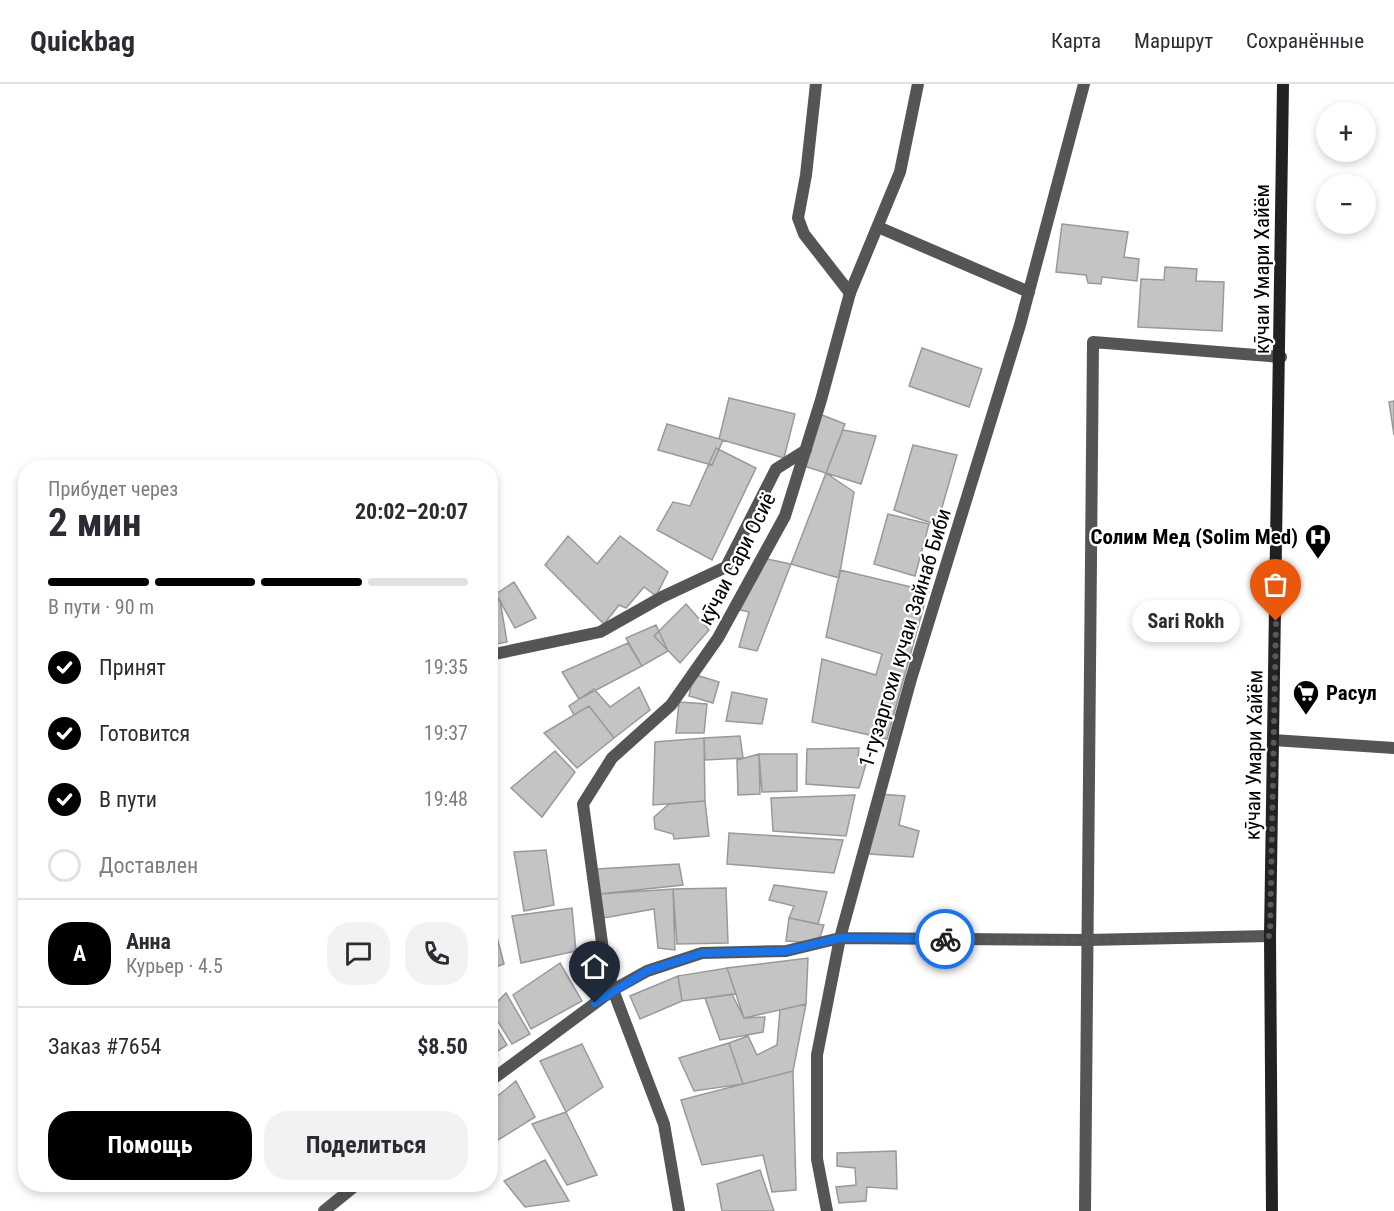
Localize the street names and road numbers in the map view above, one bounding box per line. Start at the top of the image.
street label: кӯчаи Умари Хайём [1250,184,1274,354]
street label: кӯчаи Сари Осиё [693,489,781,629]
street label: 1-гузаргохи кучаи Зайнаб Биби [854,506,956,770]
street label: кӯчаи Умари Хайём [1241,670,1267,840]

